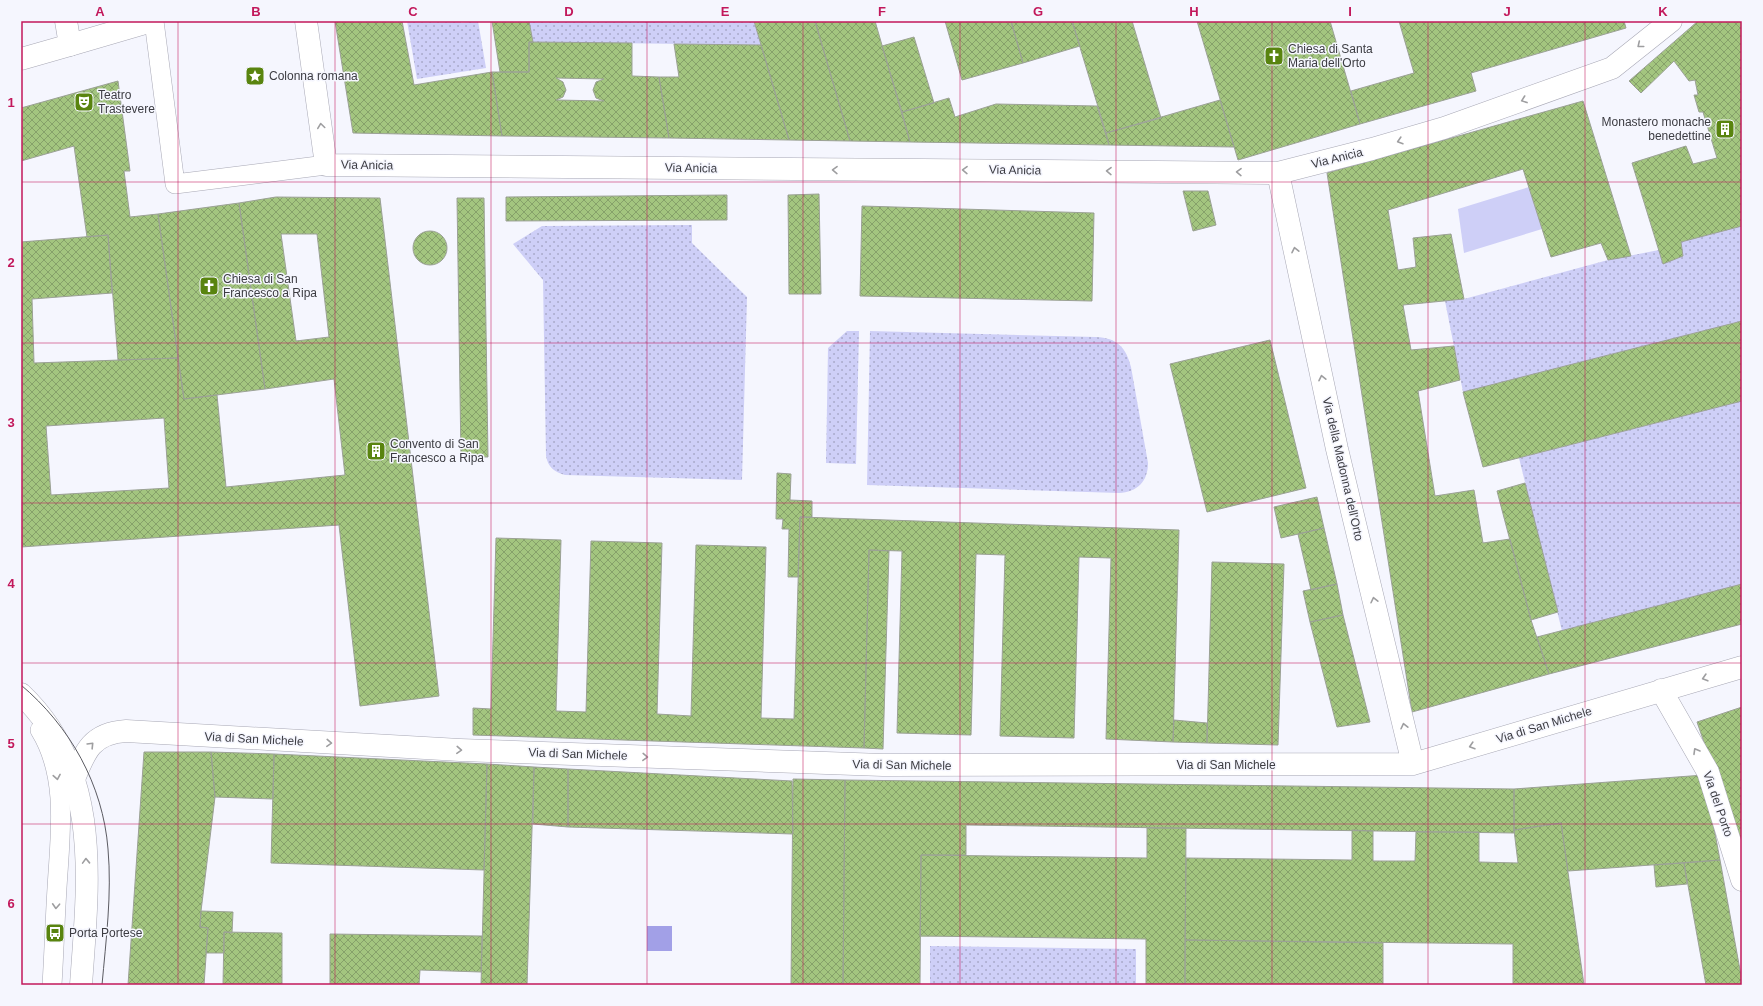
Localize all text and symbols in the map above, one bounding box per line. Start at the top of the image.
text: A [95,4,105,19]
text: B [251,4,261,19]
text: C [408,4,418,19]
text: D [564,4,574,19]
text: E [721,4,730,19]
text: F [878,4,886,19]
text: G [1033,4,1043,19]
text: H [1189,4,1199,19]
text: I [1348,4,1352,19]
text: J [1503,4,1511,19]
text: K [1658,4,1668,19]
one-way arrow [1638,41,1645,48]
place label: Chiesa di Santa Maria dell'Orto [1288,42,1373,70]
church icon: Chiesa di Santa Maria dell'Orto [1263,45,1285,67]
place icon: Colonna romana [244,65,266,87]
place label: Colonna romana [269,69,358,83]
place label: Teatro Trastevere [98,88,155,116]
theatre icon: Teatro Trastevere [73,91,95,113]
text: 1 [7,95,15,110]
one-way arrow [1520,95,1527,104]
place label: Monastero monache benedettine [1602,115,1711,143]
building icon: Monastero monache benedettine [1714,118,1736,140]
one-way arrow [317,123,326,129]
one-way arrow [1397,136,1404,145]
street label: Via Anicia [1310,145,1364,171]
street label: Via Anicia [341,158,394,172]
street label: Via Anicia [665,161,718,175]
street label: Via Anicia [989,163,1042,177]
one-way arrow [832,166,838,174]
one-way arrow [962,166,968,174]
one-way arrow [1106,167,1112,175]
one-way arrow [1236,168,1242,176]
one-way arrow [1292,247,1300,254]
text: 2 [7,255,15,270]
place label: Chiesa di San Francesco a Ripa [223,272,317,300]
church icon: Chiesa di San Francesco a Ripa [198,275,220,297]
one-way arrow [1319,374,1327,381]
street label: Via della Madonna dell'Orto [1320,396,1366,542]
text: 3 [7,415,15,430]
place label: Convento di San Francesco a Ripa [390,437,484,465]
building icon: Convento di San Francesco a Ripa [365,440,387,462]
text: 4 [7,576,15,591]
one-way arrow [1370,596,1378,603]
one-way arrow [1701,673,1708,682]
street label: Via di San Michele [1495,704,1594,746]
one-way arrow [1400,723,1408,729]
street label: Via di San Michele [204,729,304,749]
text: 5 [7,736,15,751]
one-way arrow [326,738,332,747]
one-way arrow [1469,741,1476,750]
one-way arrow [87,742,94,750]
street label: Via di San Michele [528,745,628,763]
one-way arrow [456,746,462,754]
one-way arrow [1694,748,1701,755]
one-way arrow [642,753,648,761]
street label: Via di San Michele [852,757,952,773]
street label: Via di San Michele [1176,758,1276,772]
street label: Via del Porto [1700,769,1736,839]
one-way arrow [52,773,61,780]
one-way arrow [82,858,90,864]
text: 6 [7,896,15,911]
one-way arrow [52,903,60,909]
bus stop icon: Porta Portese [44,922,66,944]
place label: Porta Portese [69,926,143,940]

